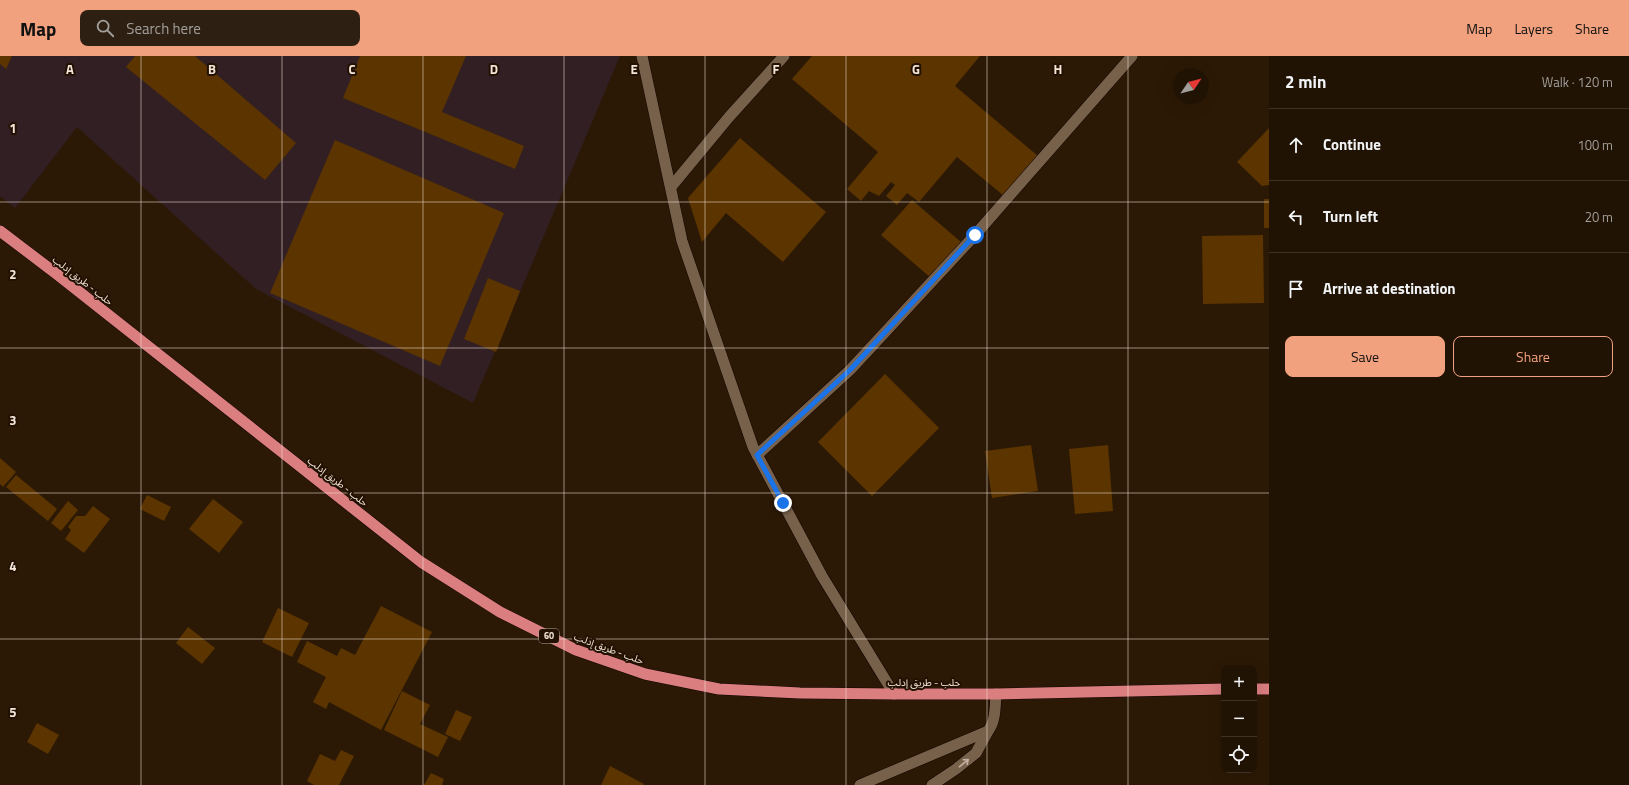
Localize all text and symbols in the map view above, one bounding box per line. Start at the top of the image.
search box [80,10,360,46]
text: Map [20,14,56,43]
icon: search [94,17,116,39]
text: Search here [126,17,201,40]
text: Map [1466,18,1492,39]
text: Layers [1514,18,1553,39]
text: Share [1575,18,1609,39]
text: A [66,59,74,79]
text: B [208,59,216,79]
text: C [348,59,356,79]
text: D [490,59,498,79]
text: E [630,59,638,79]
text: F [773,59,780,79]
text: G [912,59,920,79]
text: H [1054,59,1062,79]
north arrow [1173,68,1209,104]
text: 2 min [1285,69,1326,95]
text: Walk · 120 m [1542,72,1613,92]
text: 1 [9,118,17,138]
text: Continue [1323,133,1381,156]
icon: ahead [1285,134,1307,156]
text: 100 m [1577,135,1613,155]
text: Turn left [1323,205,1378,228]
icon: left [1285,206,1307,228]
text: 20 m [1585,207,1613,227]
route start [966,226,984,244]
street label: حلب - طريق إدلب [49,252,116,309]
text: 2 [9,264,17,284]
text: Arrive at destination [1323,277,1456,300]
icon: arrive [1285,278,1307,300]
button: Save [1285,336,1445,377]
button: Share [1453,336,1613,377]
text: 3 [9,410,17,430]
street label: حلب - طريق إدلب [304,453,371,510]
route end [774,494,792,512]
text: 4 [9,556,17,576]
road number: 60 [539,629,559,643]
street label: حلب - طريق إدلب [572,629,646,668]
map controls [1221,665,1257,773]
button: + [1221,665,1257,701]
street label: حلب - طريق إدلب [888,675,961,690]
button: − [1221,701,1257,737]
text: 5 [9,702,17,722]
button: locate [1221,737,1257,773]
one-way arrow [958,758,969,767]

